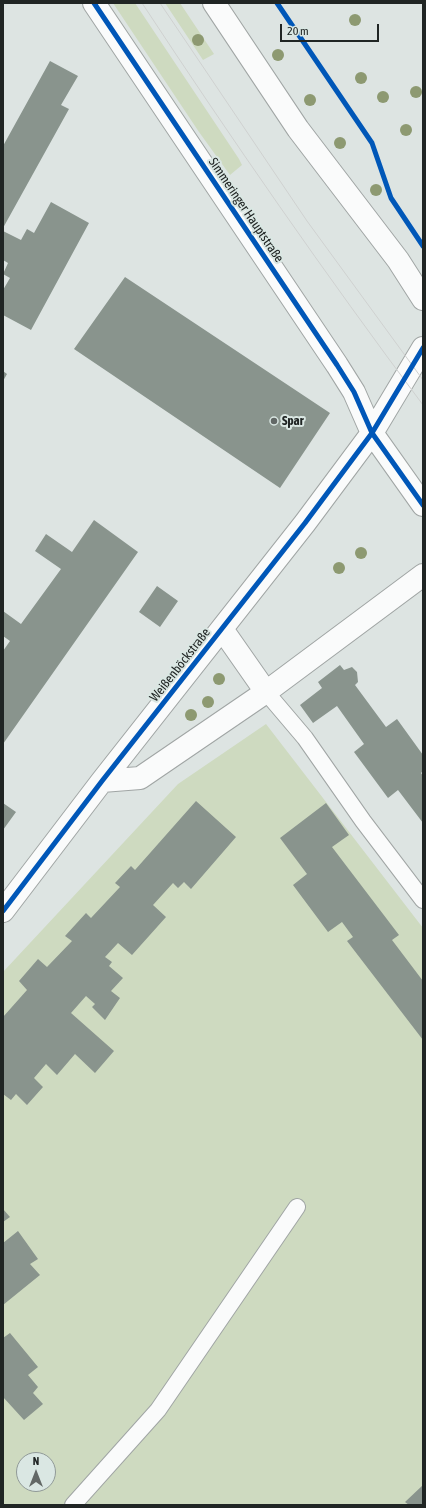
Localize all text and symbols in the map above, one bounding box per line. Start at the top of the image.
scale bar [282,16,381,42]
text: 20 m [287,24,309,38]
street label: Simmeringer Hauptstraße [205,155,287,265]
place label: Spar [282,413,304,429]
marker: Spar [269,416,279,426]
street label: Weißenböckstraße [146,625,214,705]
north arrow [16,1452,56,1492]
text: N [33,1455,39,1467]

